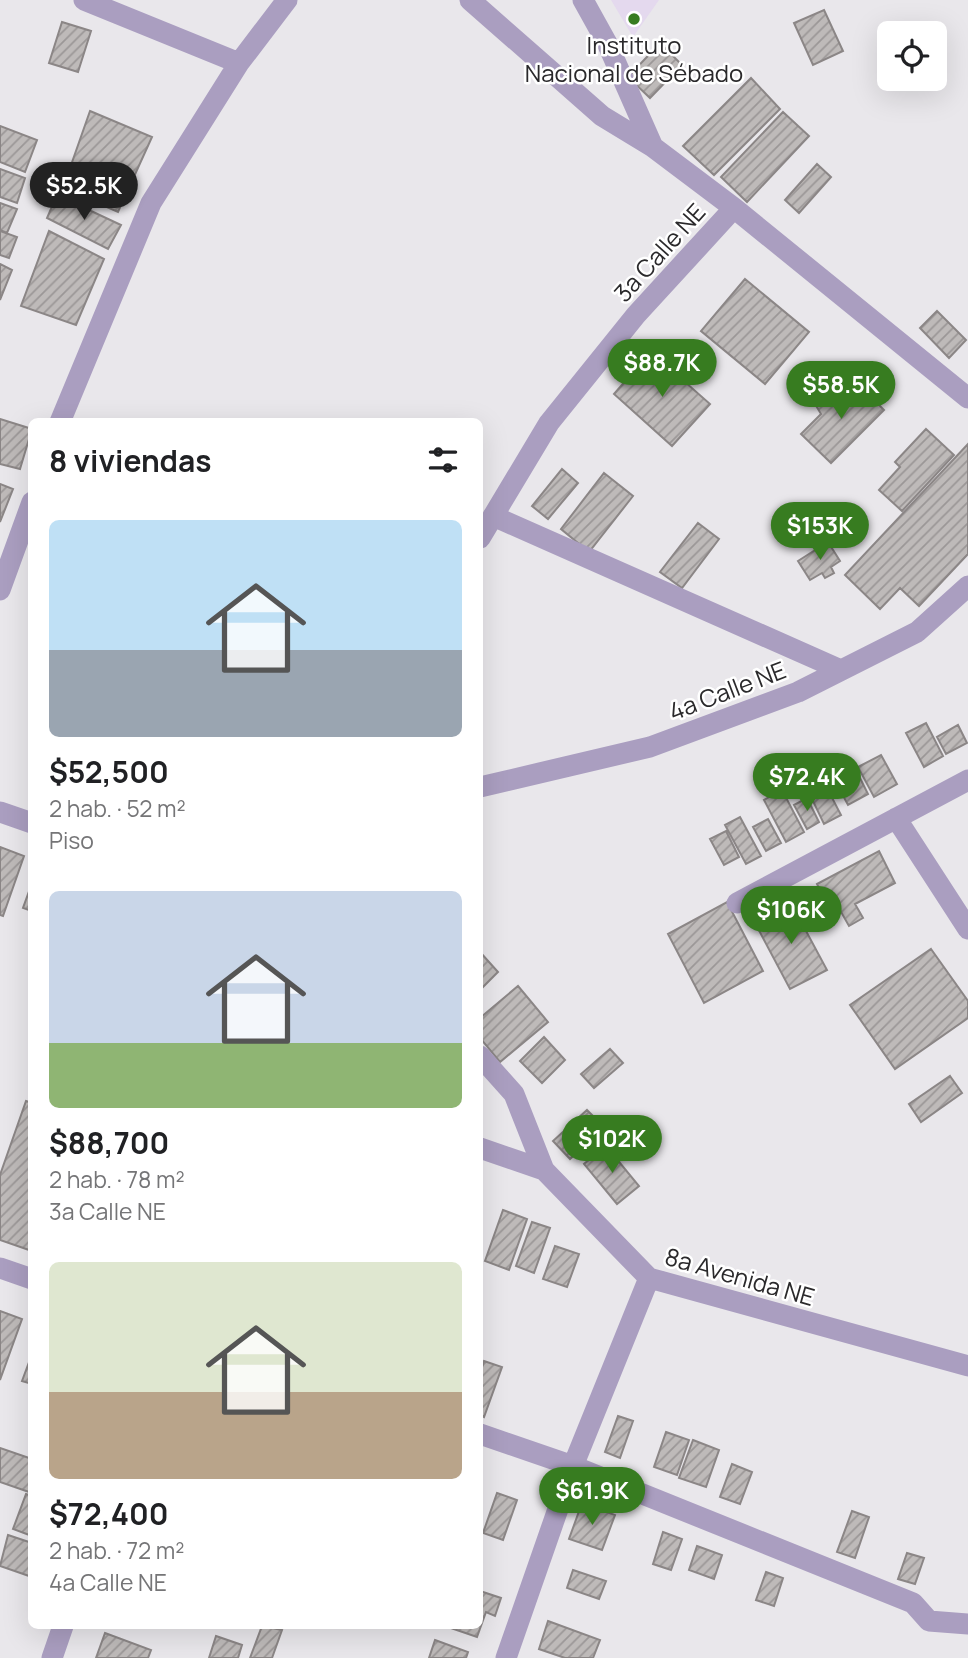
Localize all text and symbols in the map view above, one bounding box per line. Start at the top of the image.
marker: Instituto Nacional de Sébado [626,11,642,27]
map controls [877,21,947,91]
button: locate [877,21,947,91]
place label: Instituto Nacional de Sébado [525,28,743,89]
pin: $52.5K [27,162,141,222]
text: $52.5K [46,169,122,201]
street label: 3a Calle NE [606,196,712,308]
pin: $88.7K [605,340,719,399]
text: $88.7K [624,346,700,378]
pin: $58.5K [784,362,898,421]
text: $58.5K [802,368,880,400]
text: 8 viviendas [49,440,212,481]
icon: filters [424,441,462,479]
pin: $153K [771,503,869,562]
text: $153K [787,509,853,541]
icon: home [193,565,319,691]
street label: 4a Calle NE [664,653,790,727]
text: $52,500 [49,751,169,792]
pin: $72.4K [750,754,864,813]
text: $72.4K [769,760,845,792]
text: 2 hab. · 52 m² [49,792,186,824]
text: Piso [49,824,94,856]
pin: $106K [742,886,840,946]
text: $106K [757,893,825,925]
icon: home [193,936,319,1062]
pin: $102K [563,1116,661,1175]
text: $88,700 [49,1122,169,1163]
text: $102K [578,1122,646,1154]
text: 2 hab. · 78 m² [49,1163,185,1195]
text: 3a Calle NE [49,1195,166,1227]
street label: 8a Avenida NE [661,1239,819,1313]
icon: home [193,1307,319,1433]
pin: $61.9K [535,1468,649,1527]
text: $61.9K [555,1474,629,1506]
text: $72,400 [49,1493,169,1534]
text: 2 hab. · 72 m² [49,1534,185,1566]
text: 4a Calle NE [49,1566,167,1598]

